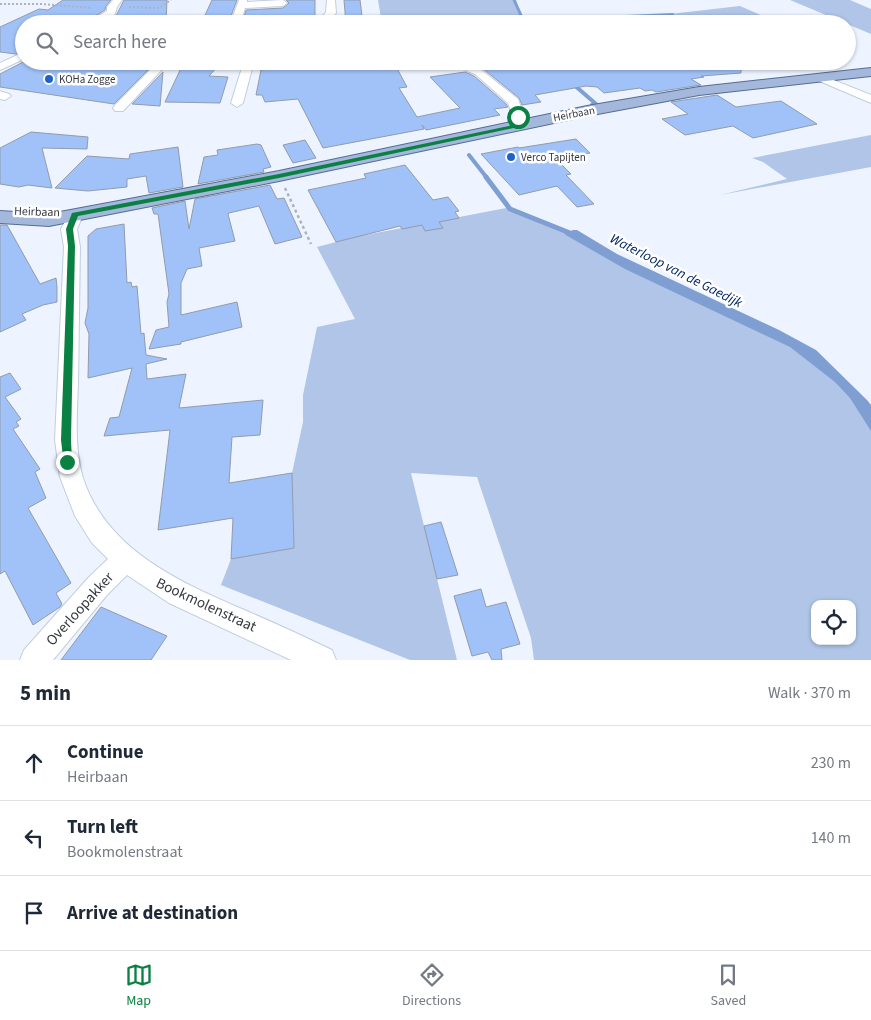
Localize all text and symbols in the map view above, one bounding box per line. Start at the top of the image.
search box [15,15,856,70]
icon: search [33,29,61,57]
text: Search here [73,29,167,56]
place label: KOHa Zogge [59,72,116,87]
marker: KOHa Zogge [43,73,55,85]
street label: Heirbaan [552,103,596,125]
route start [507,106,530,129]
place label: Verco Tapijten [521,150,586,165]
marker: Verco Tapijten [505,151,517,163]
street label: Heirbaan [14,203,60,221]
water label: Waterloop van de Gaedijk [606,229,746,313]
route end [56,451,79,474]
street label: Overloopakker [41,567,119,650]
street label: Bookmolenstraat [152,573,260,637]
map controls [811,600,856,645]
button: locate [811,600,856,645]
text: 5 min [20,678,71,708]
text: Walk · 370 m [768,682,851,704]
text: Continue [67,739,144,766]
icon: ahead [20,749,48,777]
text: 230 m [811,752,851,774]
text: Heirbaan [67,766,128,788]
text: Turn left [67,814,138,841]
icon: left [20,824,48,852]
text: 140 m [811,827,851,849]
text: Bookmolenstraat [67,841,183,863]
icon: arrive [20,899,48,927]
text: Arrive at destination [67,900,238,927]
tab: Map [125,961,153,1011]
tab: Directions [402,961,461,1011]
tab: Saved [711,961,746,1011]

